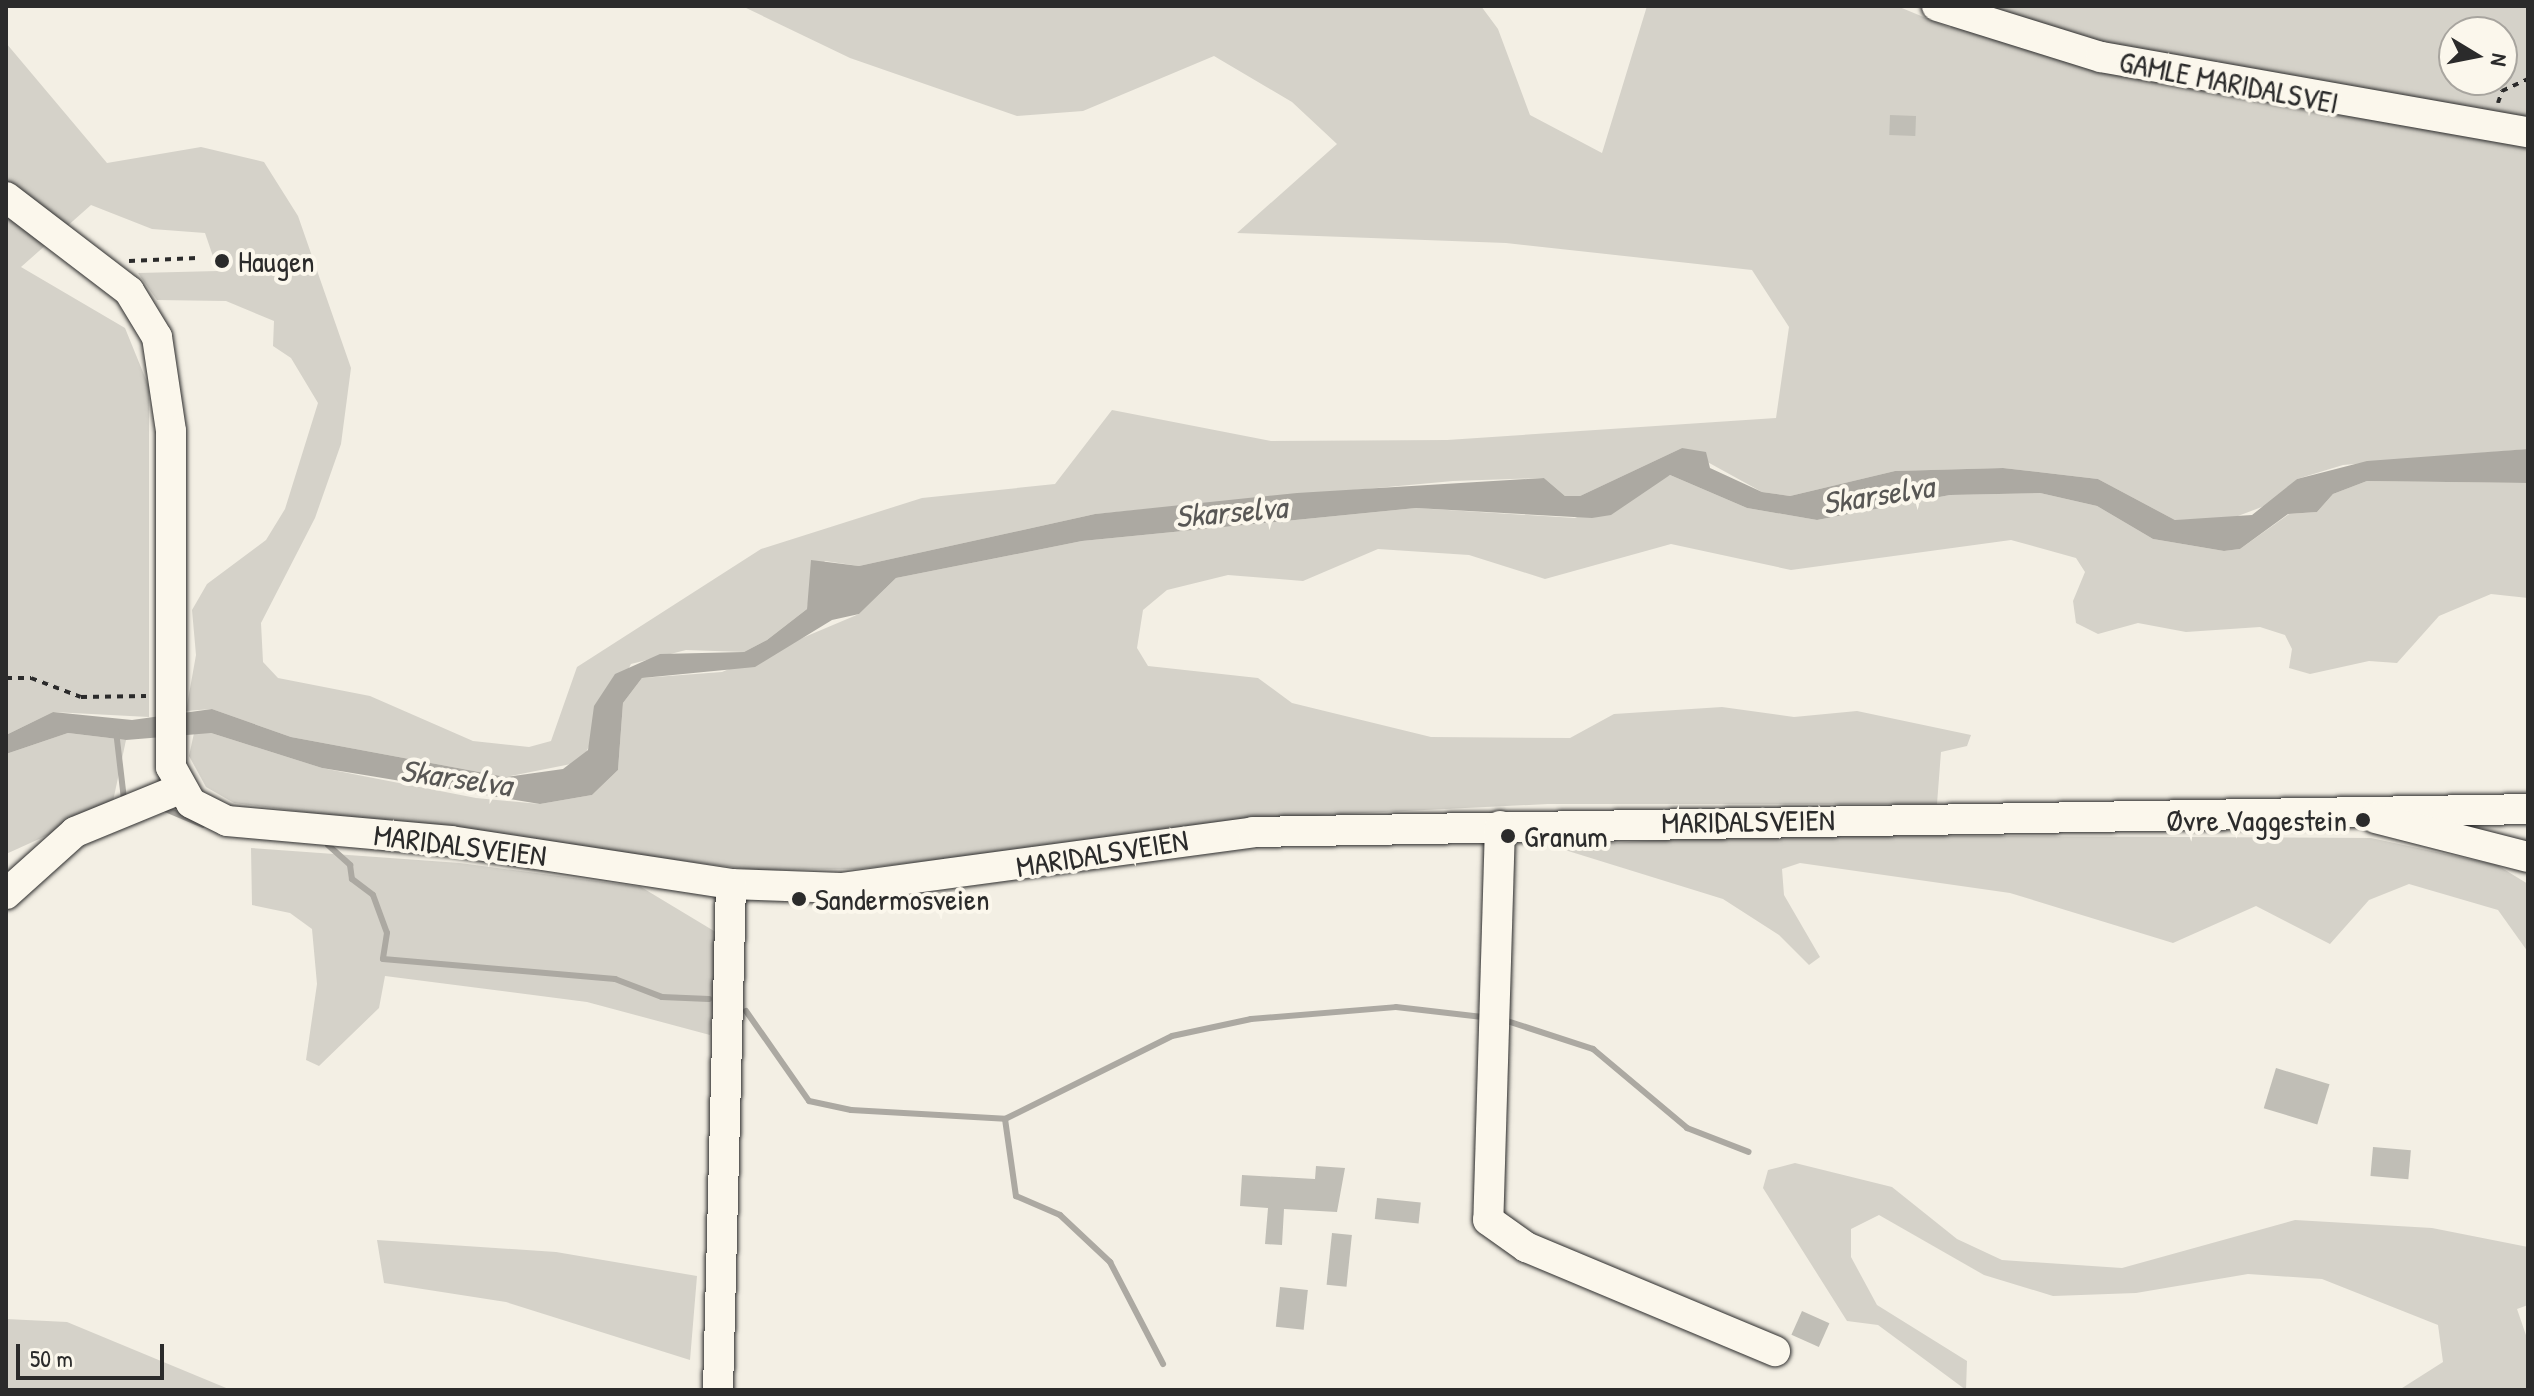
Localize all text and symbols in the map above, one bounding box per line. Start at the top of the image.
north arrow [2438,16,2518,96]
street label: GAMLE MARIDALSVEI [2116,43,2342,121]
text: N [2484,51,2515,68]
place label: Haugen [238,243,315,279]
marker: Haugen [213,252,231,270]
water label: Skarselva [1820,467,1936,523]
water label: Skarselva [1174,488,1288,536]
water label: Skarselva [398,751,514,805]
street label: MARIDALSVEIEN [1661,801,1835,841]
place label: Øvre Vaggestein [2166,802,2347,838]
marker: Øvre Vaggestein [2354,811,2372,829]
street label: MARIDALSVEIEN [372,817,548,873]
place label: Granum [1524,818,1608,854]
street label: MARIDALSVEIEN [1014,822,1190,884]
marker: Granum [1499,827,1517,845]
place label: Sandermosveien [815,881,989,917]
marker: Sandermosveien [790,890,808,908]
scale bar [20,1328,168,1378]
text: 50 m [30,1342,73,1374]

